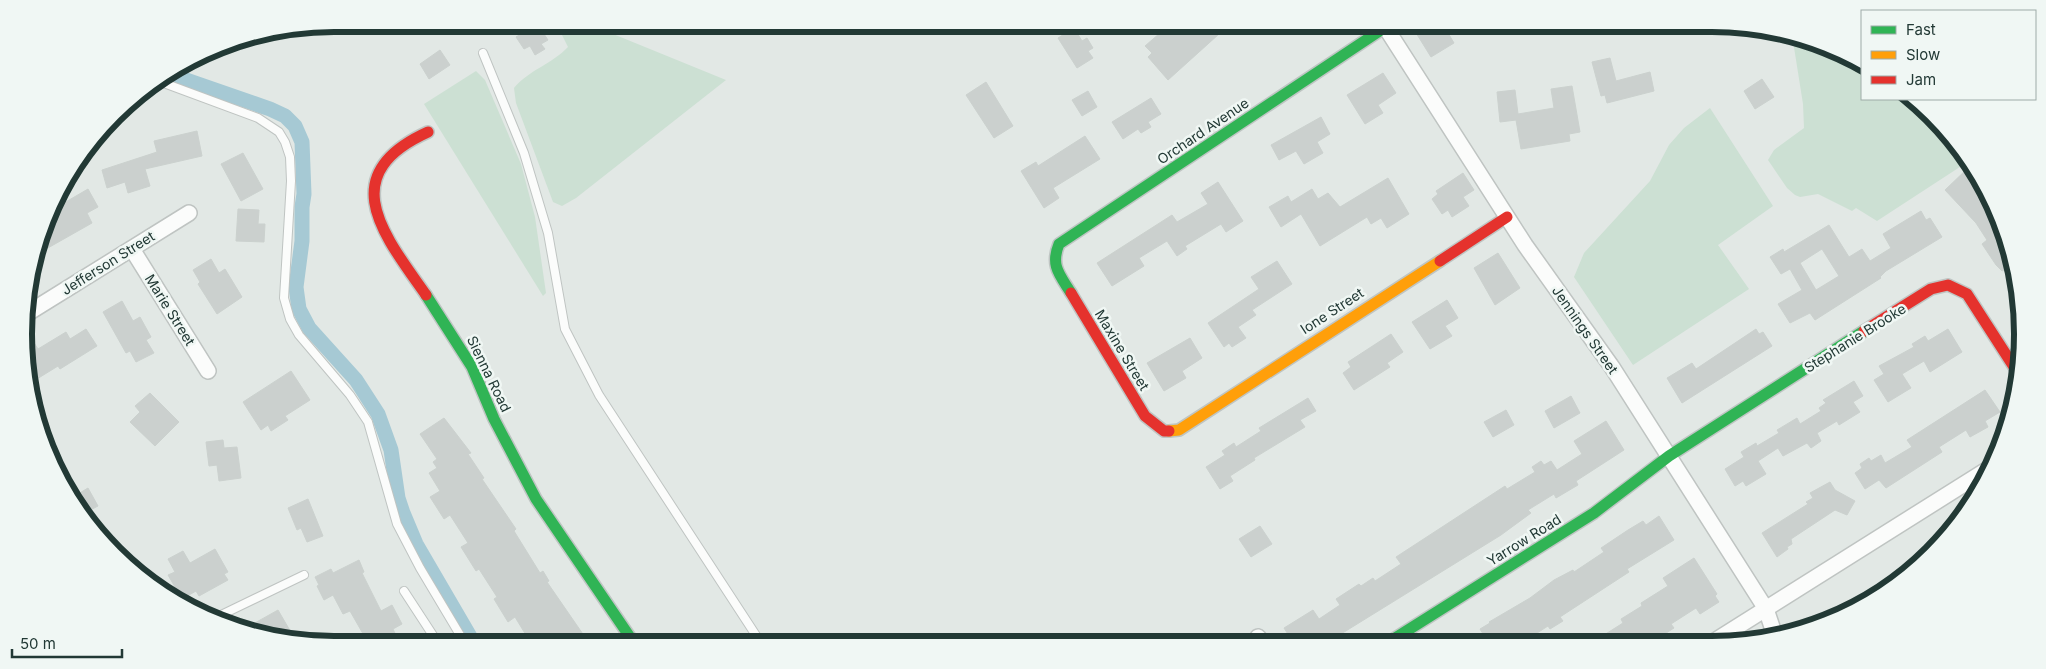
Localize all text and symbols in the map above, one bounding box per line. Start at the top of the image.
legend [1861,10,2036,100]
text: Fast [1906,20,1936,39]
text: Slow [1906,45,1940,64]
text: Jam [1906,70,1936,89]
street label: Orchard Avenue [1154,94,1252,167]
street label: Jefferson Street [58,227,158,298]
street label: Marie Street [142,271,199,349]
street label: Jennings Street [1549,282,1622,377]
street label: Ione Street [1297,284,1367,337]
street label: Stephanie Brooke [1801,299,1909,376]
street label: Maxine Street [1092,306,1153,394]
street label: Sienna Road [464,333,515,415]
street label: Yarrow Road [1484,510,1564,569]
scale bar [12,626,122,658]
text: 50 m [20,634,56,653]

